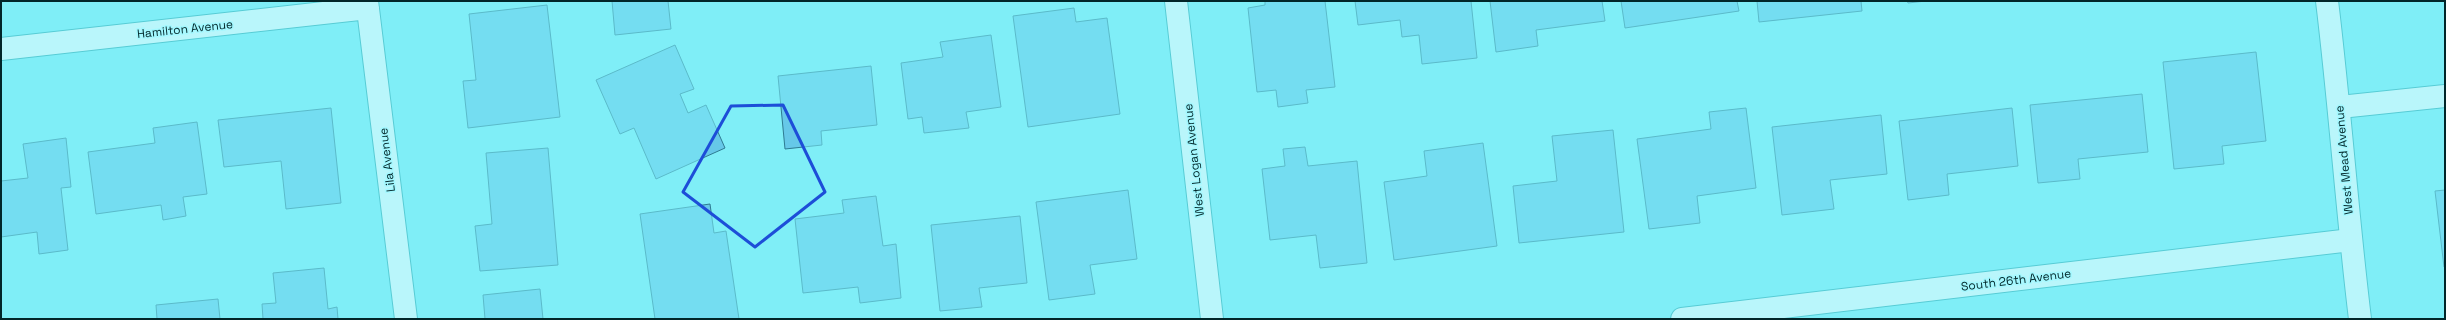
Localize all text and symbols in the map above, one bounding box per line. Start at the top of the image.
street label: Hamilton Avenue [136,16,234,42]
street label: West Logan Avenue [1180,103,1208,217]
street label: West Mead Avenue [2331,105,2357,215]
street label: Lila Avenue [375,127,399,193]
street label: South 26th Avenue [1960,265,2072,295]

